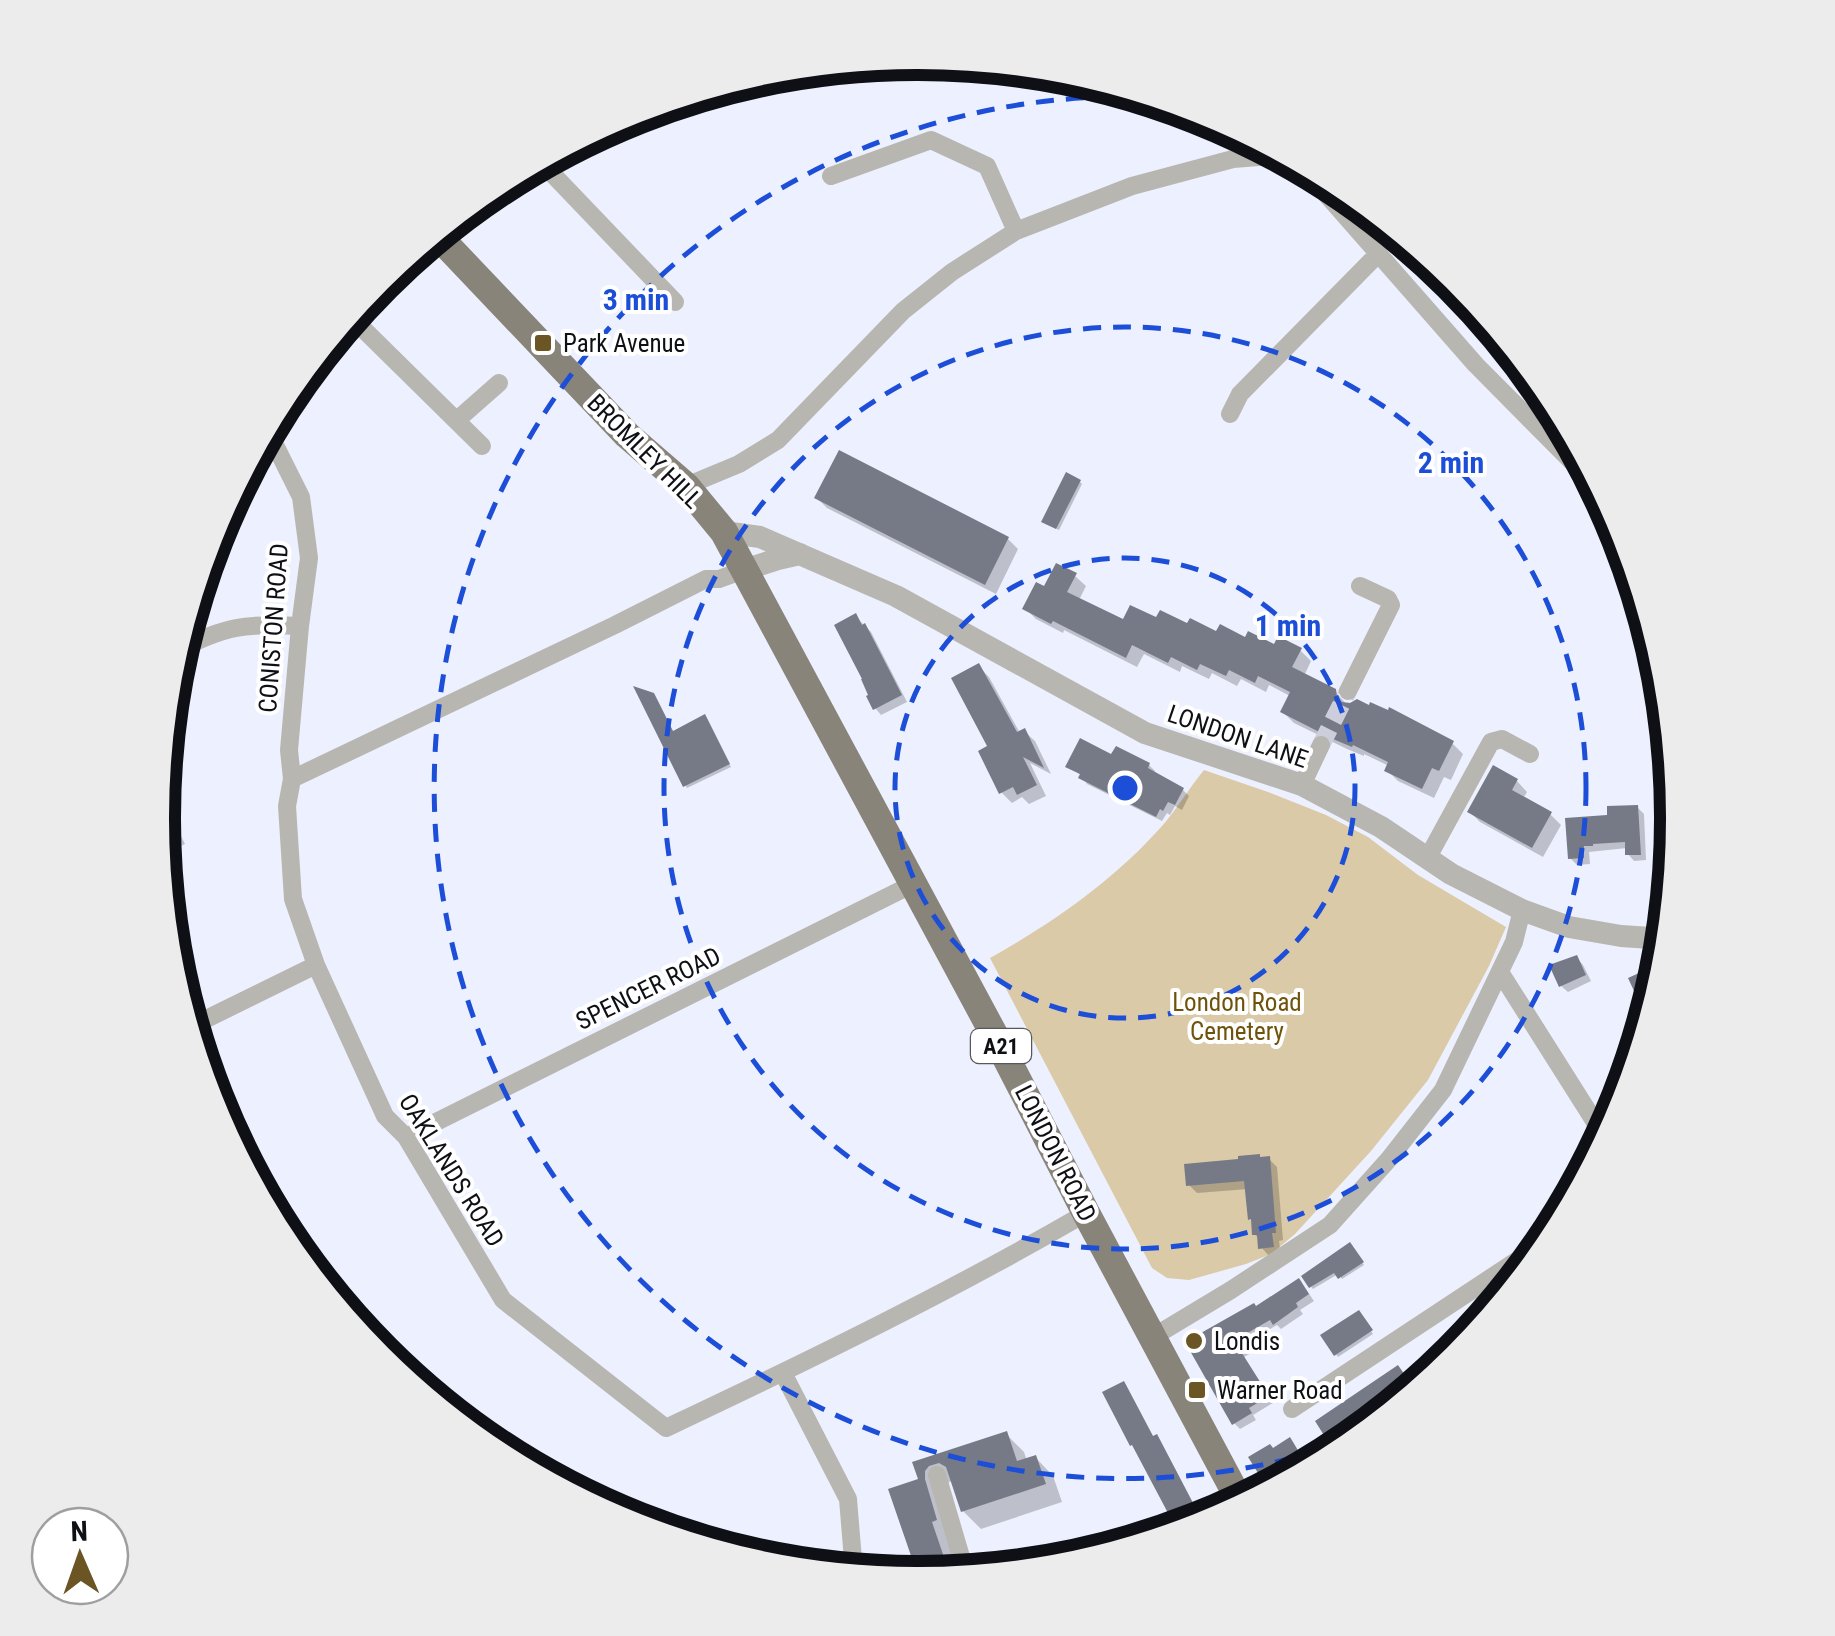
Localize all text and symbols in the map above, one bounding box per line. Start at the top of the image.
text: 3 min [603,282,669,317]
place label: Park Avenue [563,329,685,358]
marker: Park Avenue [532,332,554,354]
street label: BROMLEY HILL [582,388,708,515]
text: 2 min [1418,445,1484,480]
street label: CONISTON ROAD [253,542,294,714]
text: 1 min [1255,608,1321,643]
street label: LONDON LANE [1164,699,1312,774]
centre of rings [1107,770,1143,806]
street label: SPENCER ROAD [571,941,725,1036]
park label: London Road Cemetery [1172,988,1302,1046]
road number: A21 [971,1029,1031,1063]
street label: LONDON ROAD [1009,1080,1102,1226]
street label: OAKLANDS ROAD [393,1089,510,1252]
place label: Londis [1214,1327,1280,1356]
marker: Londis [1183,1330,1205,1352]
place label: Warner Road [1217,1376,1343,1405]
marker: Warner Road [1186,1379,1208,1401]
north arrow [30,1506,130,1606]
text: N [70,1515,88,1548]

